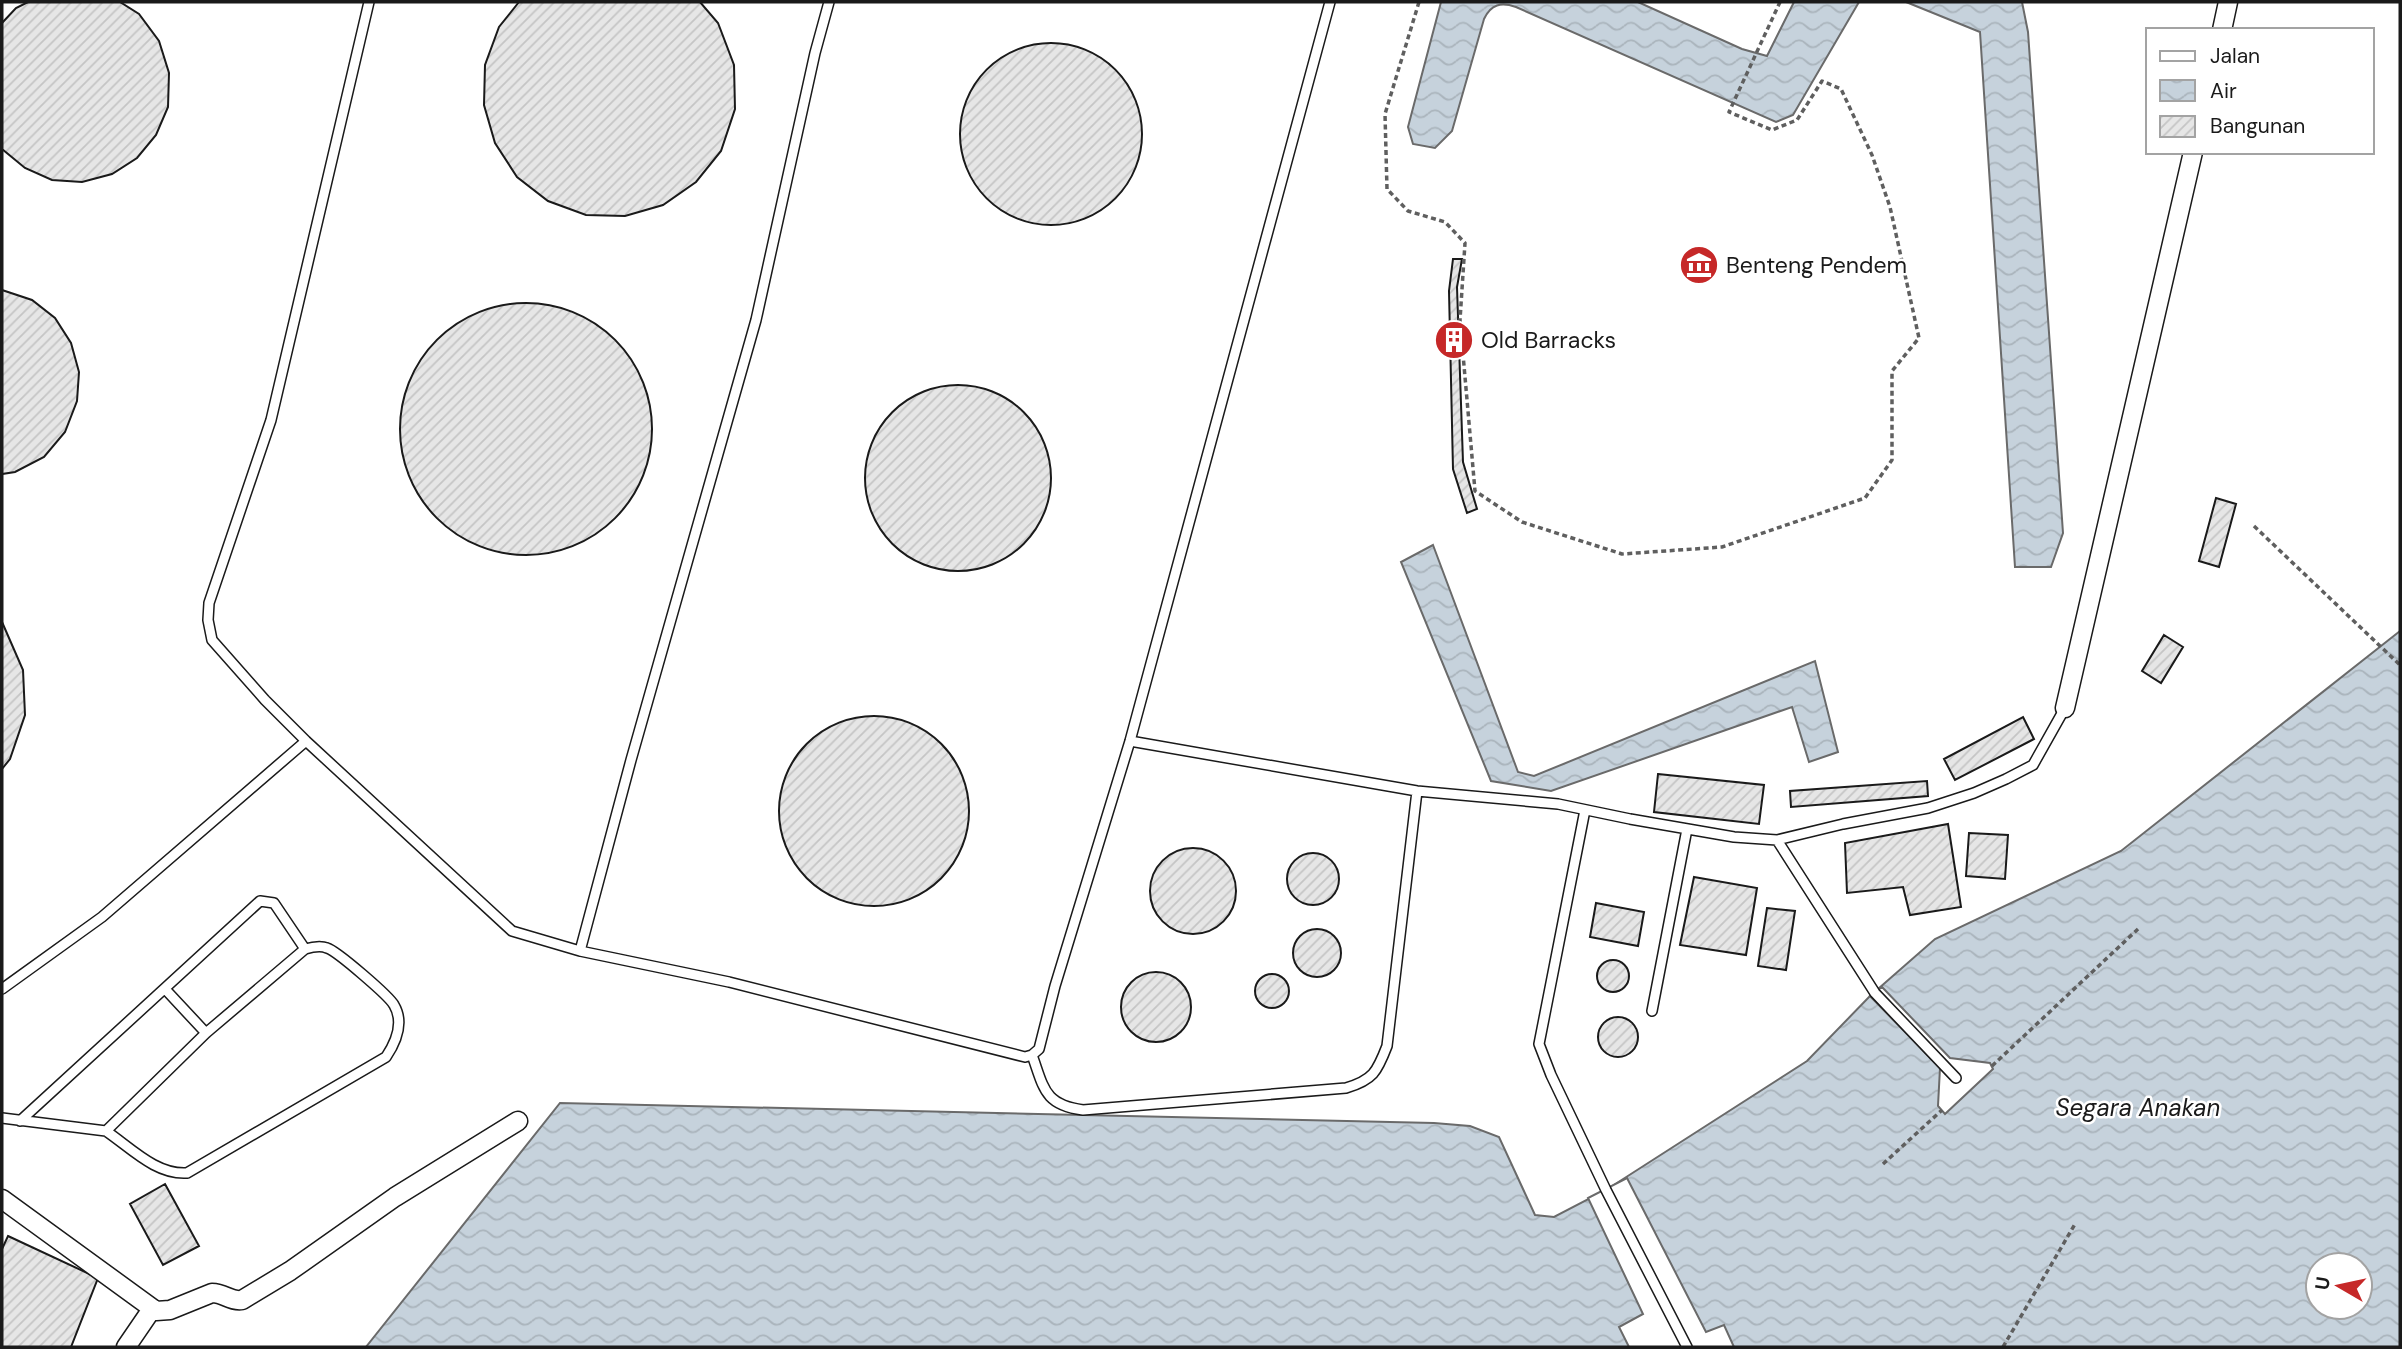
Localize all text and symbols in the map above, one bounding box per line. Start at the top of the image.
legend [2146,28,2374,154]
text: Jalan [2210,42,2260,70]
text: Air [2210,77,2237,105]
text: Bangunan [2210,112,2305,140]
museum icon: Benteng Pendem [1678,244,1720,286]
place label: Benteng Pendem [1726,250,1907,280]
building icon: Old Barracks [1433,319,1475,361]
place label: Old Barracks [1481,325,1616,355]
water label: Segara Anakan [2056,1092,2220,1123]
north arrow [2304,1251,2374,1321]
text: U [2309,1275,2336,1292]

